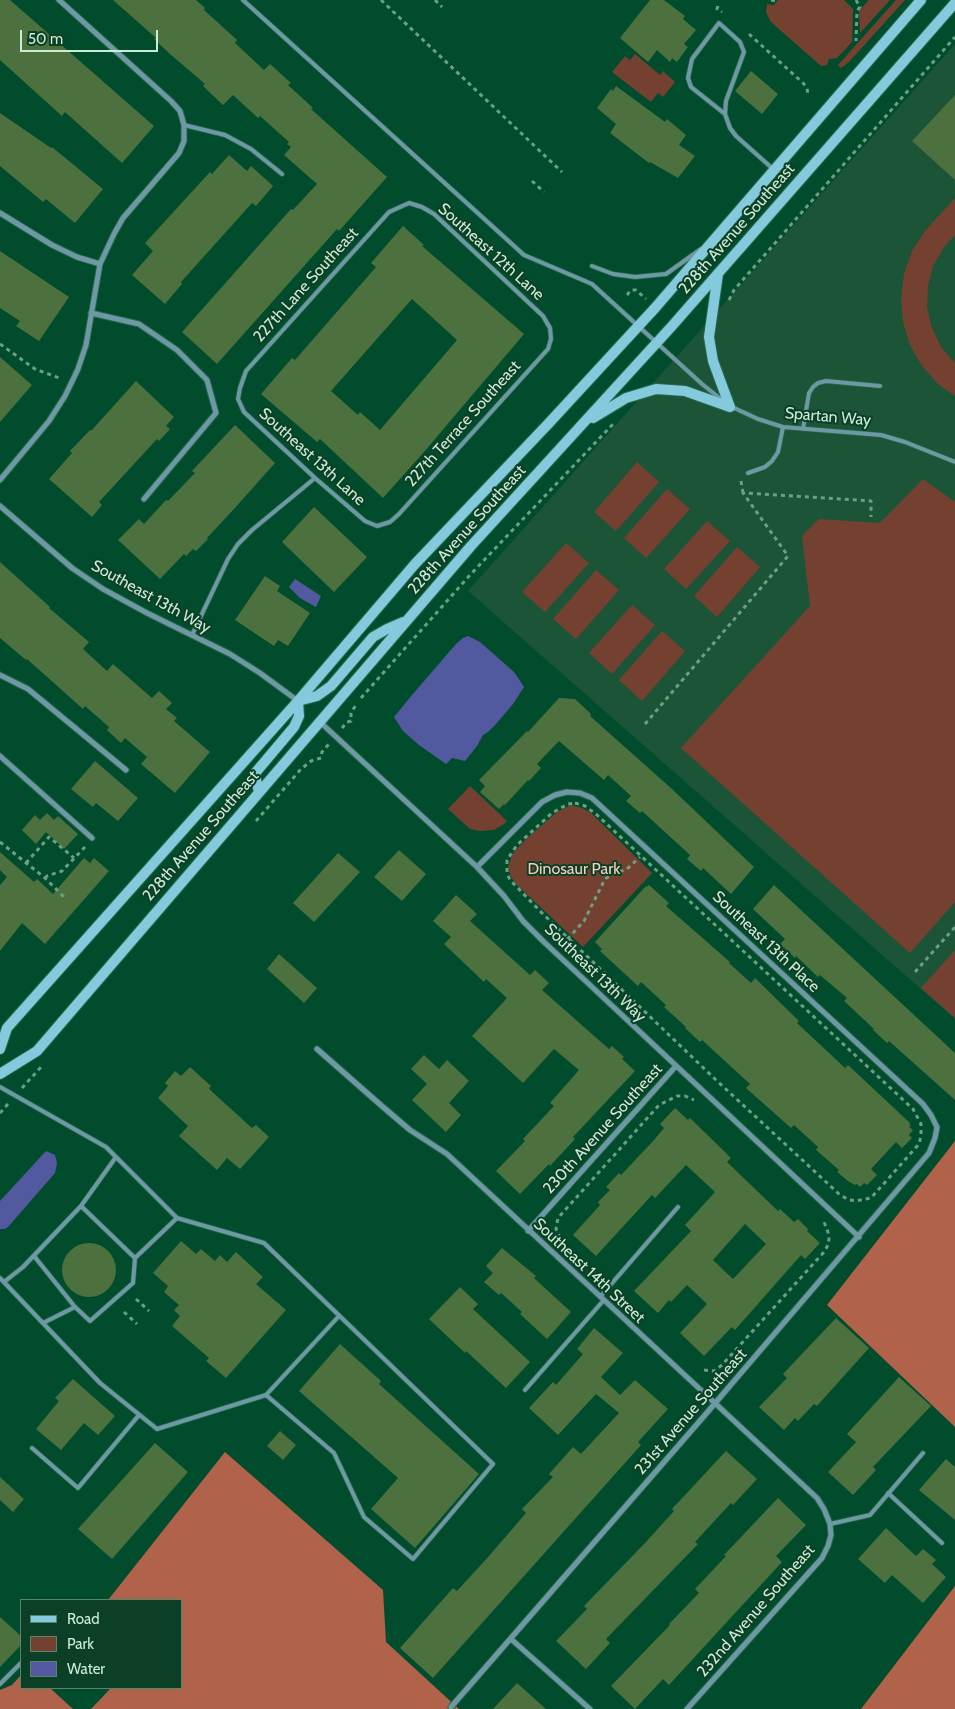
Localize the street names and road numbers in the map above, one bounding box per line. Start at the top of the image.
street label: 228th Avenue Southeast [675,160,799,298]
street label: Southeast 12th Lane [434,199,548,305]
street label: 227th Lane Southeast [250,224,362,346]
street label: 227th Terrace Southeast [401,357,525,491]
street label: Southeast 13th Lane [255,404,369,510]
street label: Spartan Way [784,404,872,430]
street label: 228th Avenue Southeast [404,462,530,598]
street label: Southeast 13th Way [88,556,214,638]
street label: 228th Avenue Southeast [139,767,263,905]
street label: Southeast 13th Place [708,887,824,997]
street label: Southeast 13th Way [540,920,650,1026]
street label: 230th Avenue Southeast [539,1060,667,1198]
street label: Southeast 14th Street [529,1214,649,1328]
street label: 231st Avenue Southeast [631,1345,751,1479]
street label: 232nd Avenue Southeast [693,1541,819,1681]

